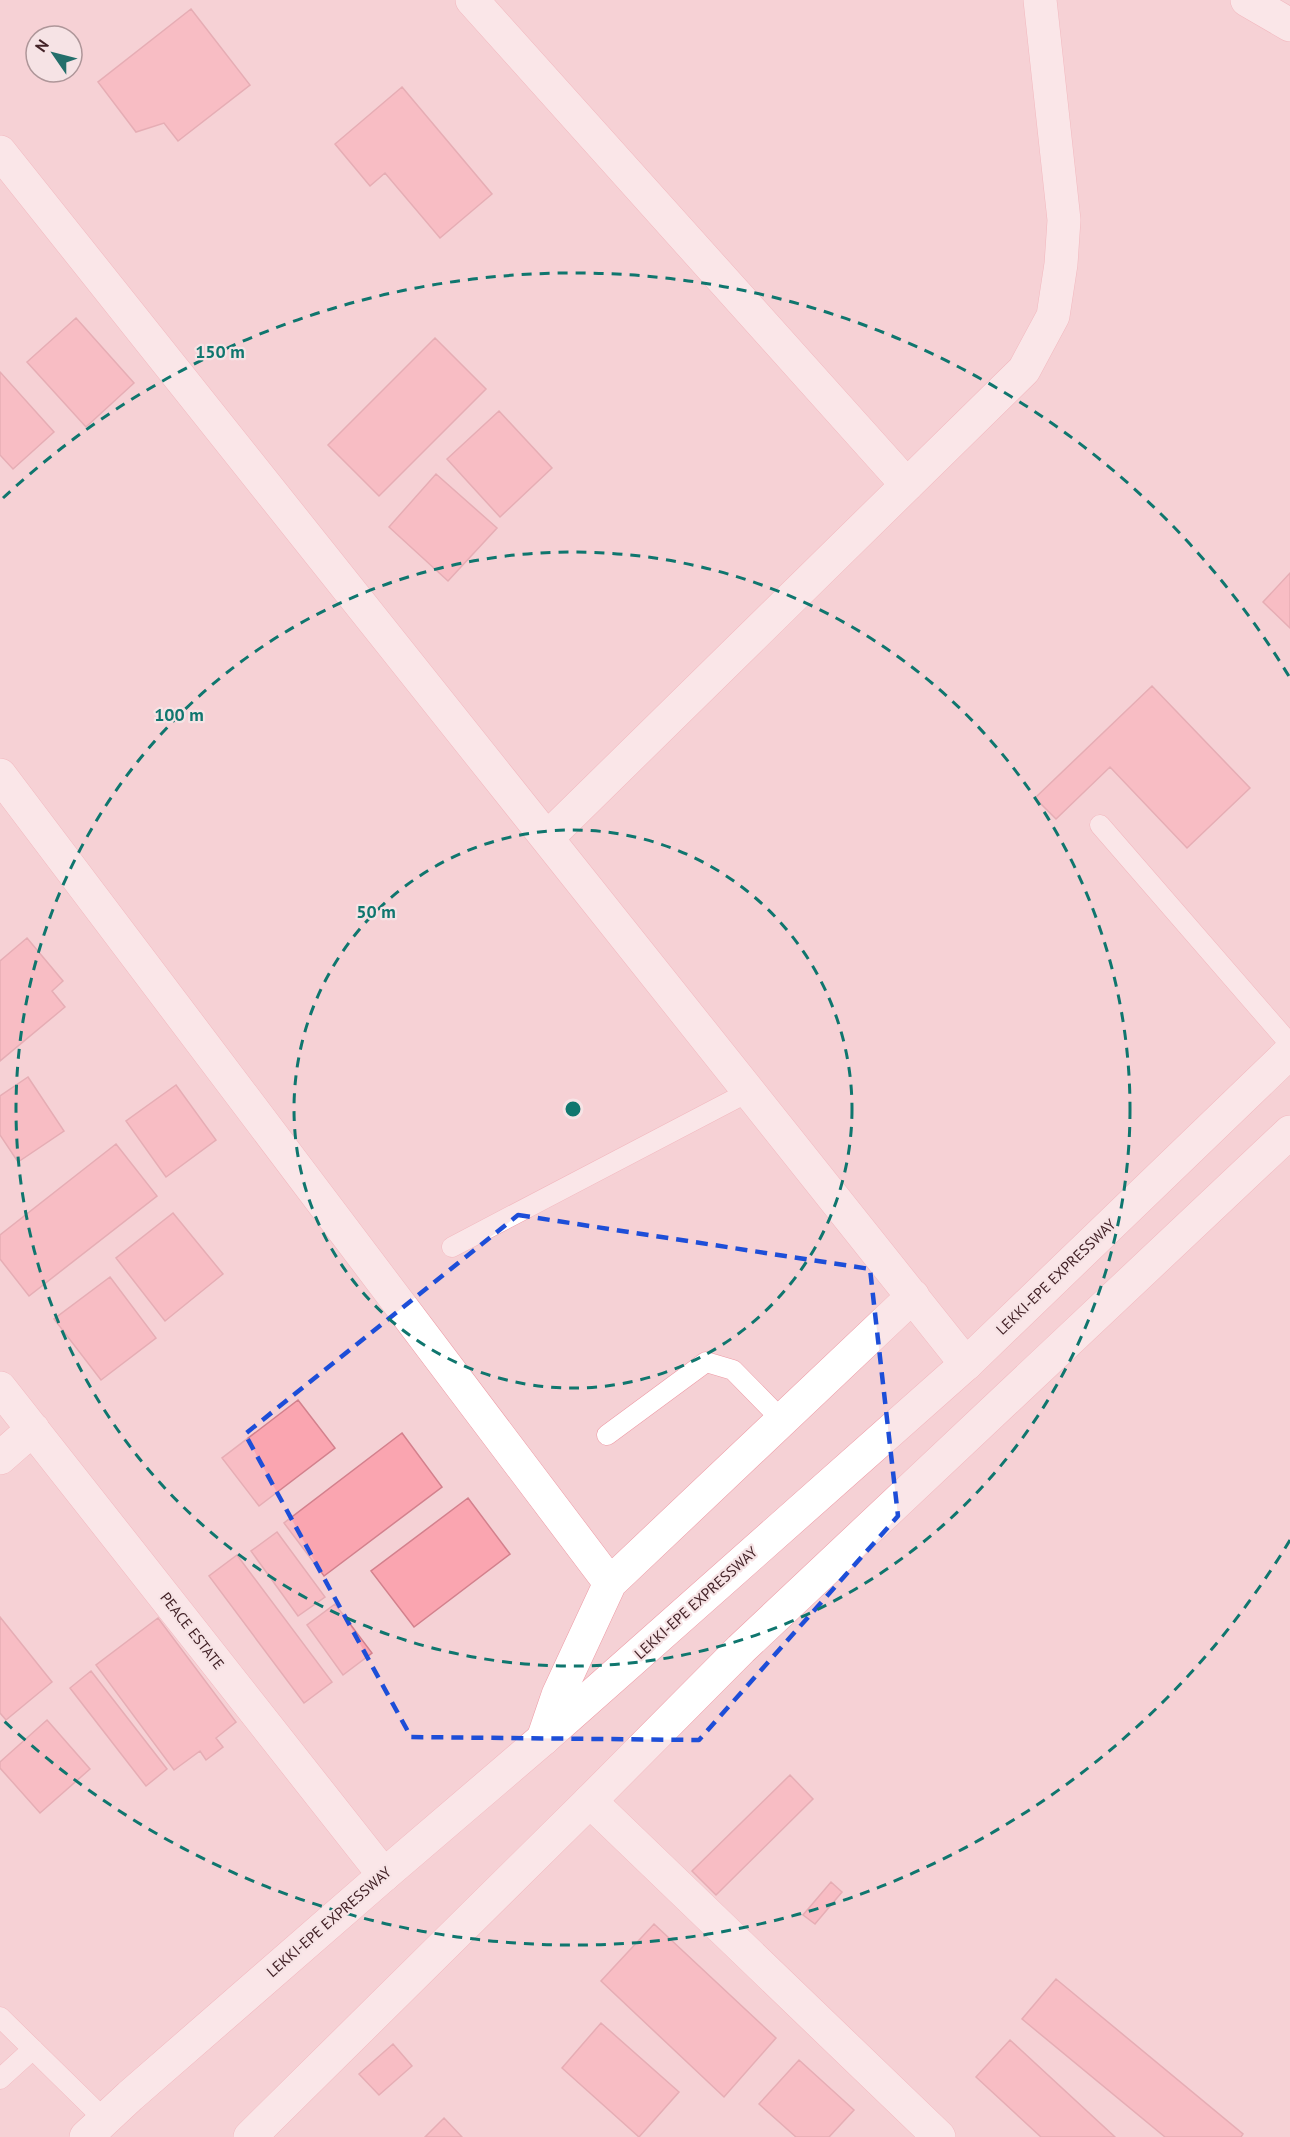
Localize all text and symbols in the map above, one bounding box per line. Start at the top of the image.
north arrow [24,24,84,84]
text: N [31,35,53,55]
text: 150 m [195,340,245,363]
text: 100 m [154,703,204,726]
text: 50 m [356,900,396,923]
centre of rings [563,1099,583,1119]
street label: LEKKI-EPE EXPRESSWAY [992,1214,1120,1339]
street label: LEKKI-EPE EXPRESSWAY [630,1542,762,1663]
street label: PEACE ESTATE [156,1588,228,1673]
street label: LEKKI-EPE EXPRESSWAY [262,1862,395,1981]

